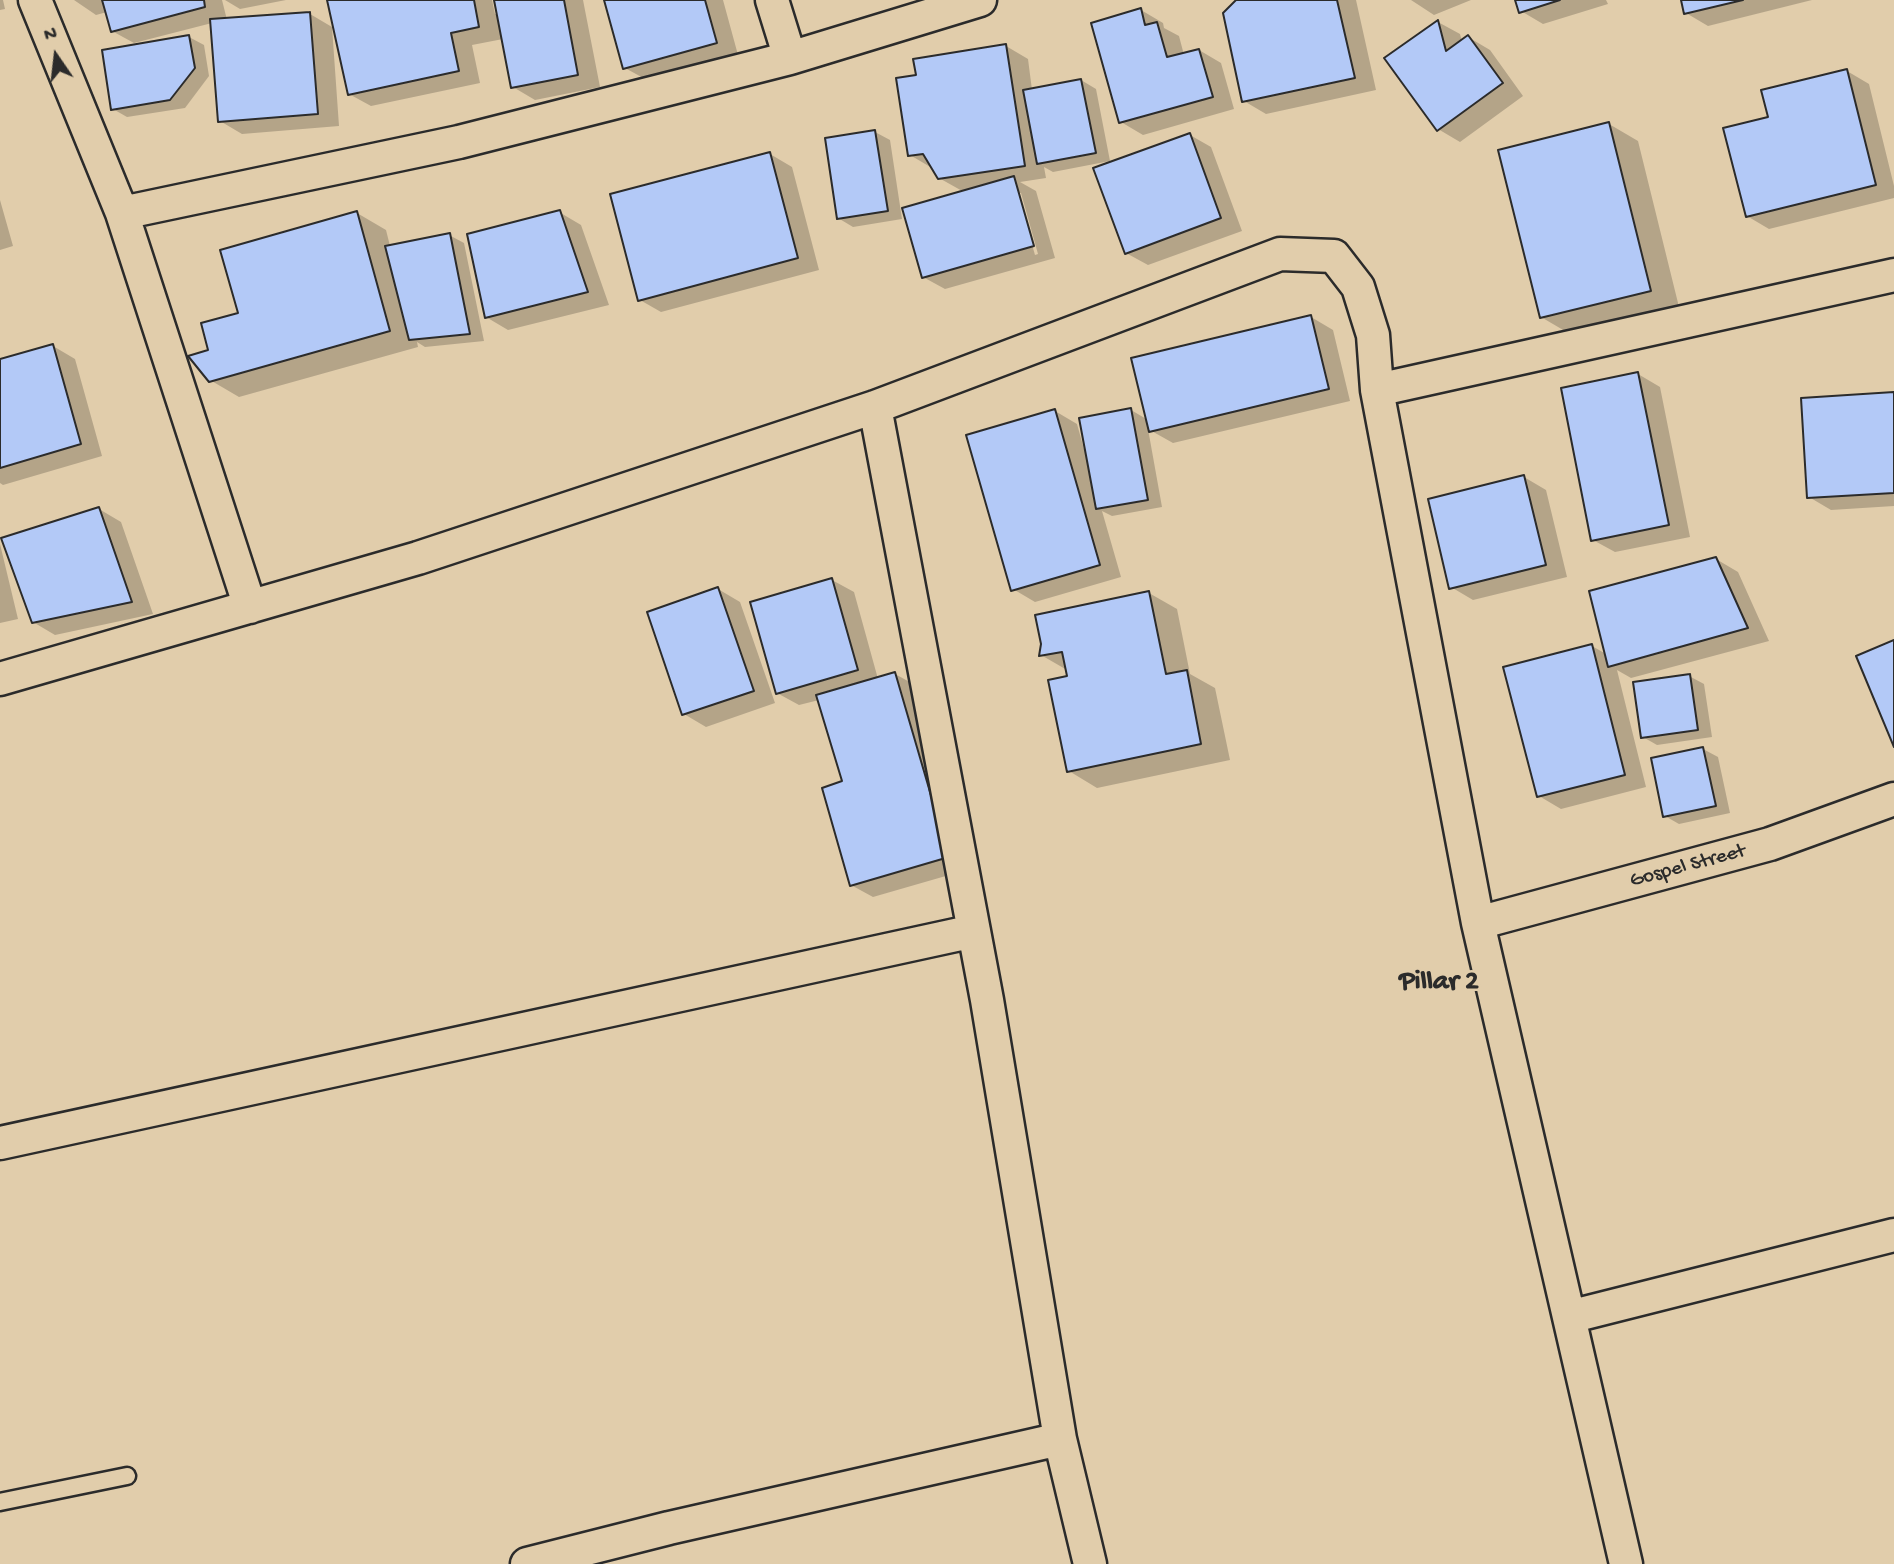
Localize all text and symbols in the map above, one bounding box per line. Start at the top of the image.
north arrow [21,21,91,91]
text: N [42,22,60,48]
street label: Gospel Street [1627,839,1749,895]
district label: Pillar 2 [1399,967,1479,1001]

